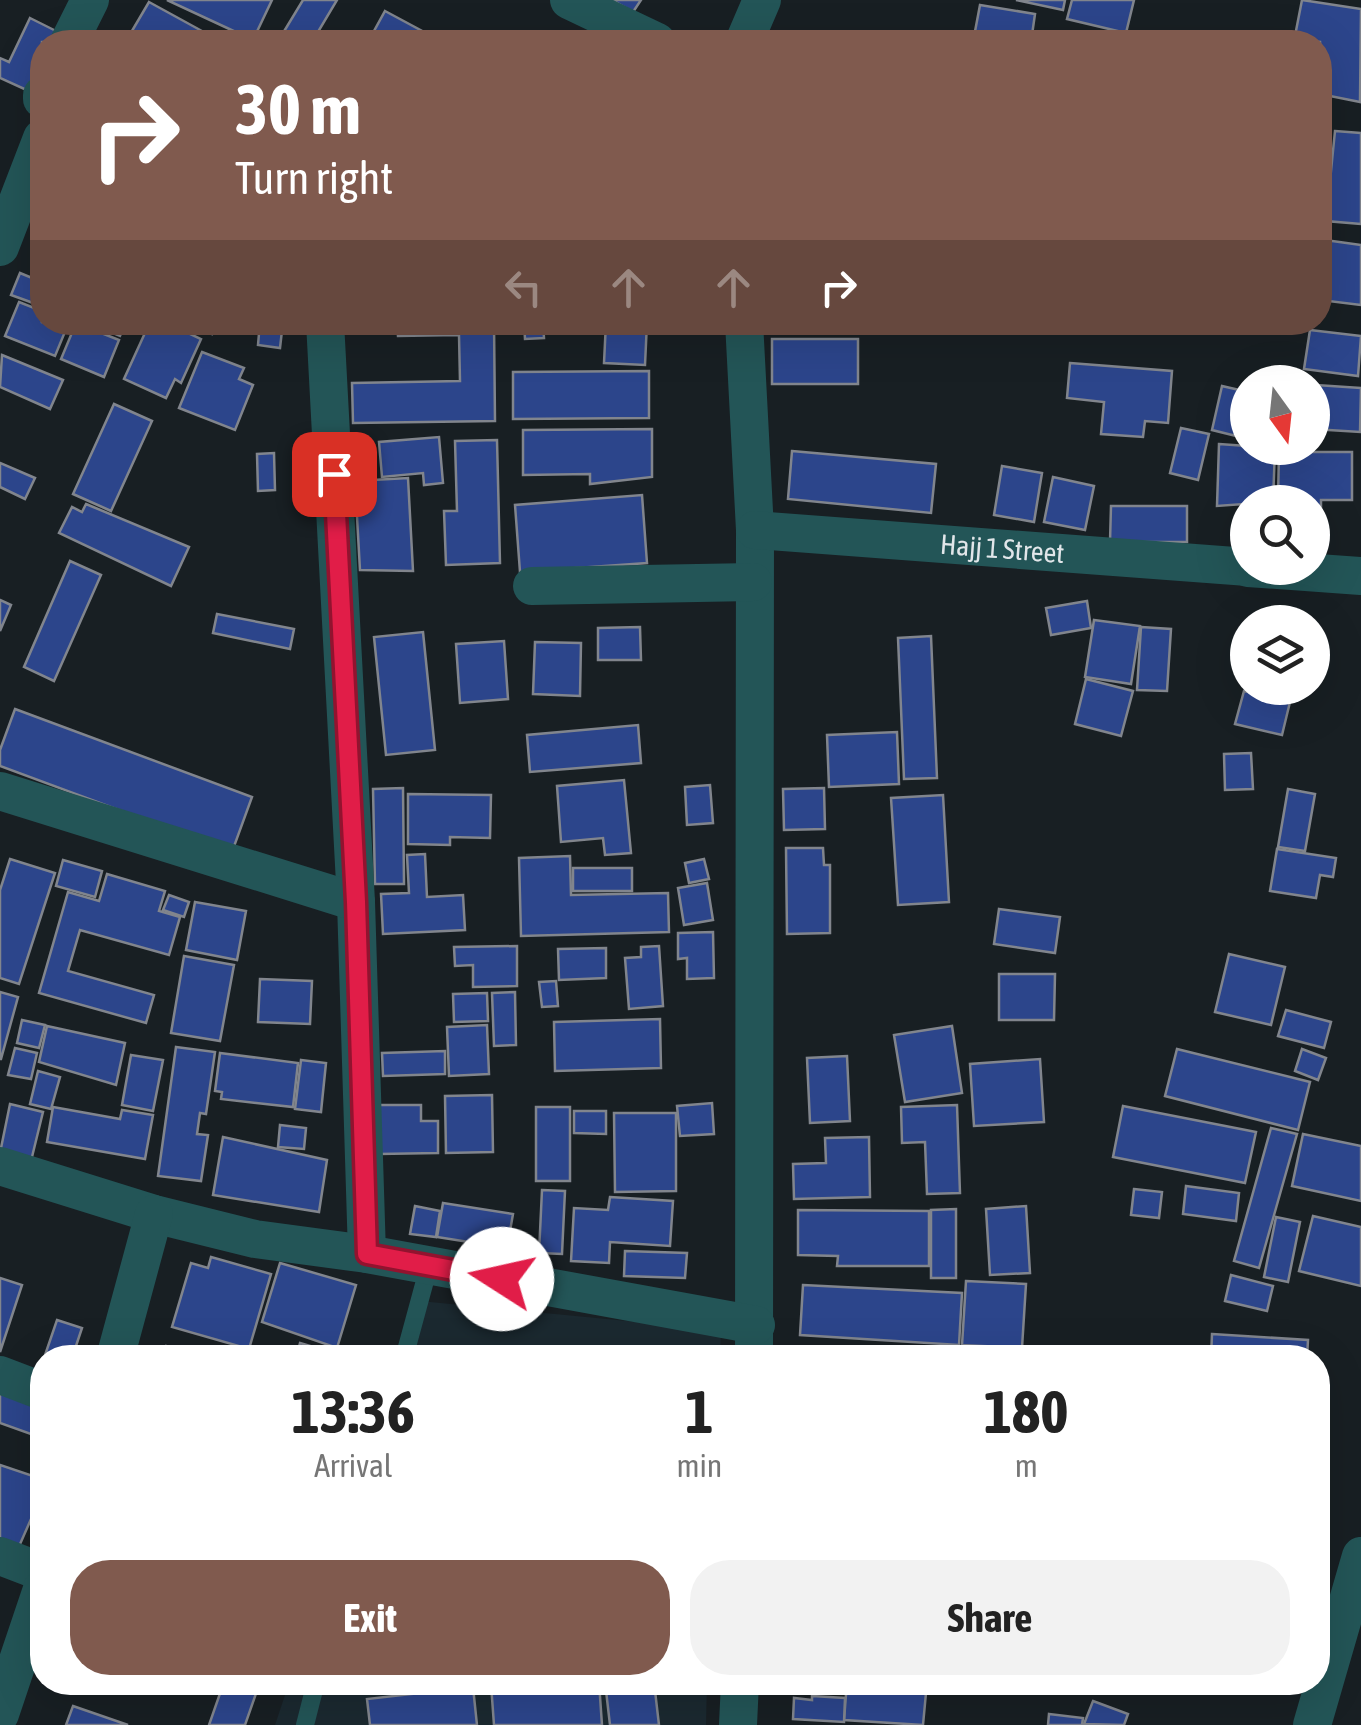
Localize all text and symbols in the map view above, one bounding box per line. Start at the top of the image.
text: 30 m [235,69,361,149]
icon: right [70,70,200,200]
text: Turn right [235,152,393,204]
icon: left [496,260,551,315]
icon: ahead [601,260,656,315]
icon: ahead [706,260,761,315]
icon: right [811,260,866,315]
north arrow [1230,365,1330,465]
map controls [1230,365,1330,705]
pin [292,432,377,517]
icon: arrive [307,447,362,502]
button: search [1230,485,1330,585]
street label: Hajj 1 Street [939,528,1066,569]
button: layers [1230,605,1330,705]
position arrow [450,1227,554,1331]
text: 13:36 [291,1377,415,1446]
text: 1 [685,1377,714,1446]
text: 180 [984,1377,1068,1446]
text: Arrival [314,1447,392,1484]
text: min [676,1447,722,1484]
text: m [1015,1447,1038,1484]
button: Exit [70,1560,670,1675]
button: Share [690,1560,1290,1675]

